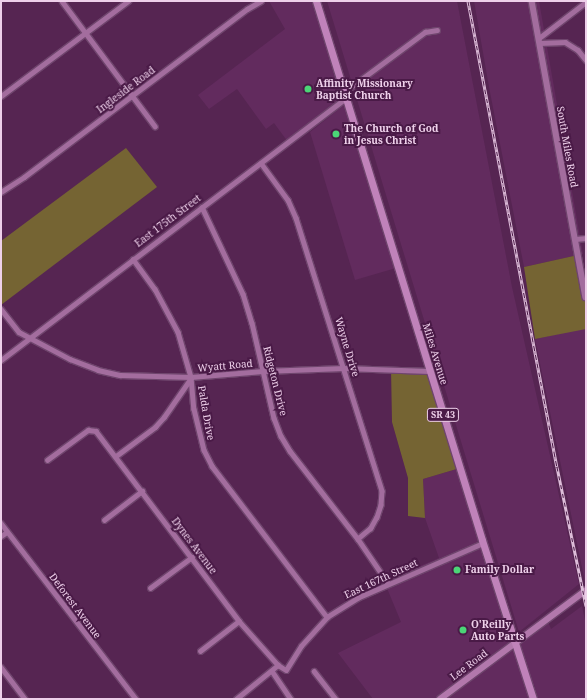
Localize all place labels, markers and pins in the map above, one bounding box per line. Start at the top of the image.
place label: Affinity Missionary Baptist Church [316,77,413,100]
marker: Affinity Missionary Baptist Church [303,84,313,94]
place label: The Church of God in Jesus Christ [344,122,438,146]
marker: The Church of God in Jesus Christ [331,129,341,139]
place label: Family Dollar [465,564,534,576]
marker: Family Dollar [452,565,462,575]
place label: O'Reilly Auto Parts [471,618,524,642]
marker: O'Reilly Auto Parts [458,625,468,635]

